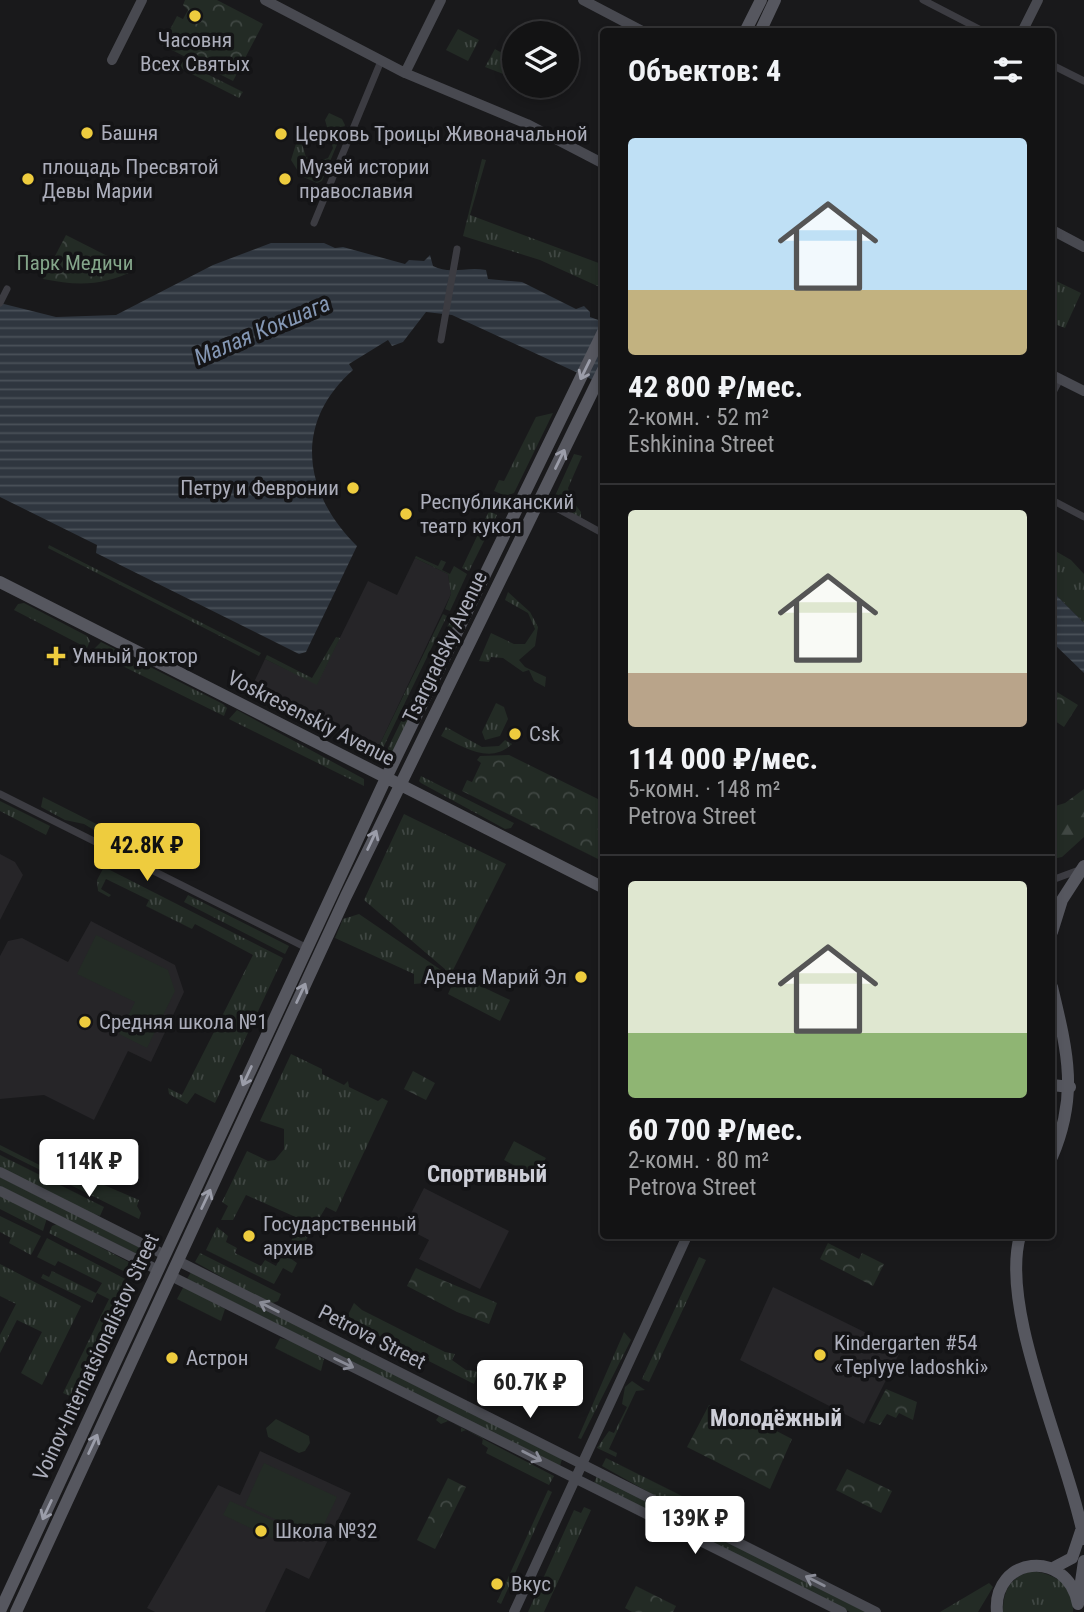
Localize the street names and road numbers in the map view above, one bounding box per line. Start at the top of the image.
street label: Tsargradsky Avenue [398,567,492,727]
street label: Voskresenskiy Avenue [223,665,399,771]
street label: Voinov-Internatsionalistov Street [28,1230,164,1484]
street label: Petrova Street [314,1300,430,1374]

